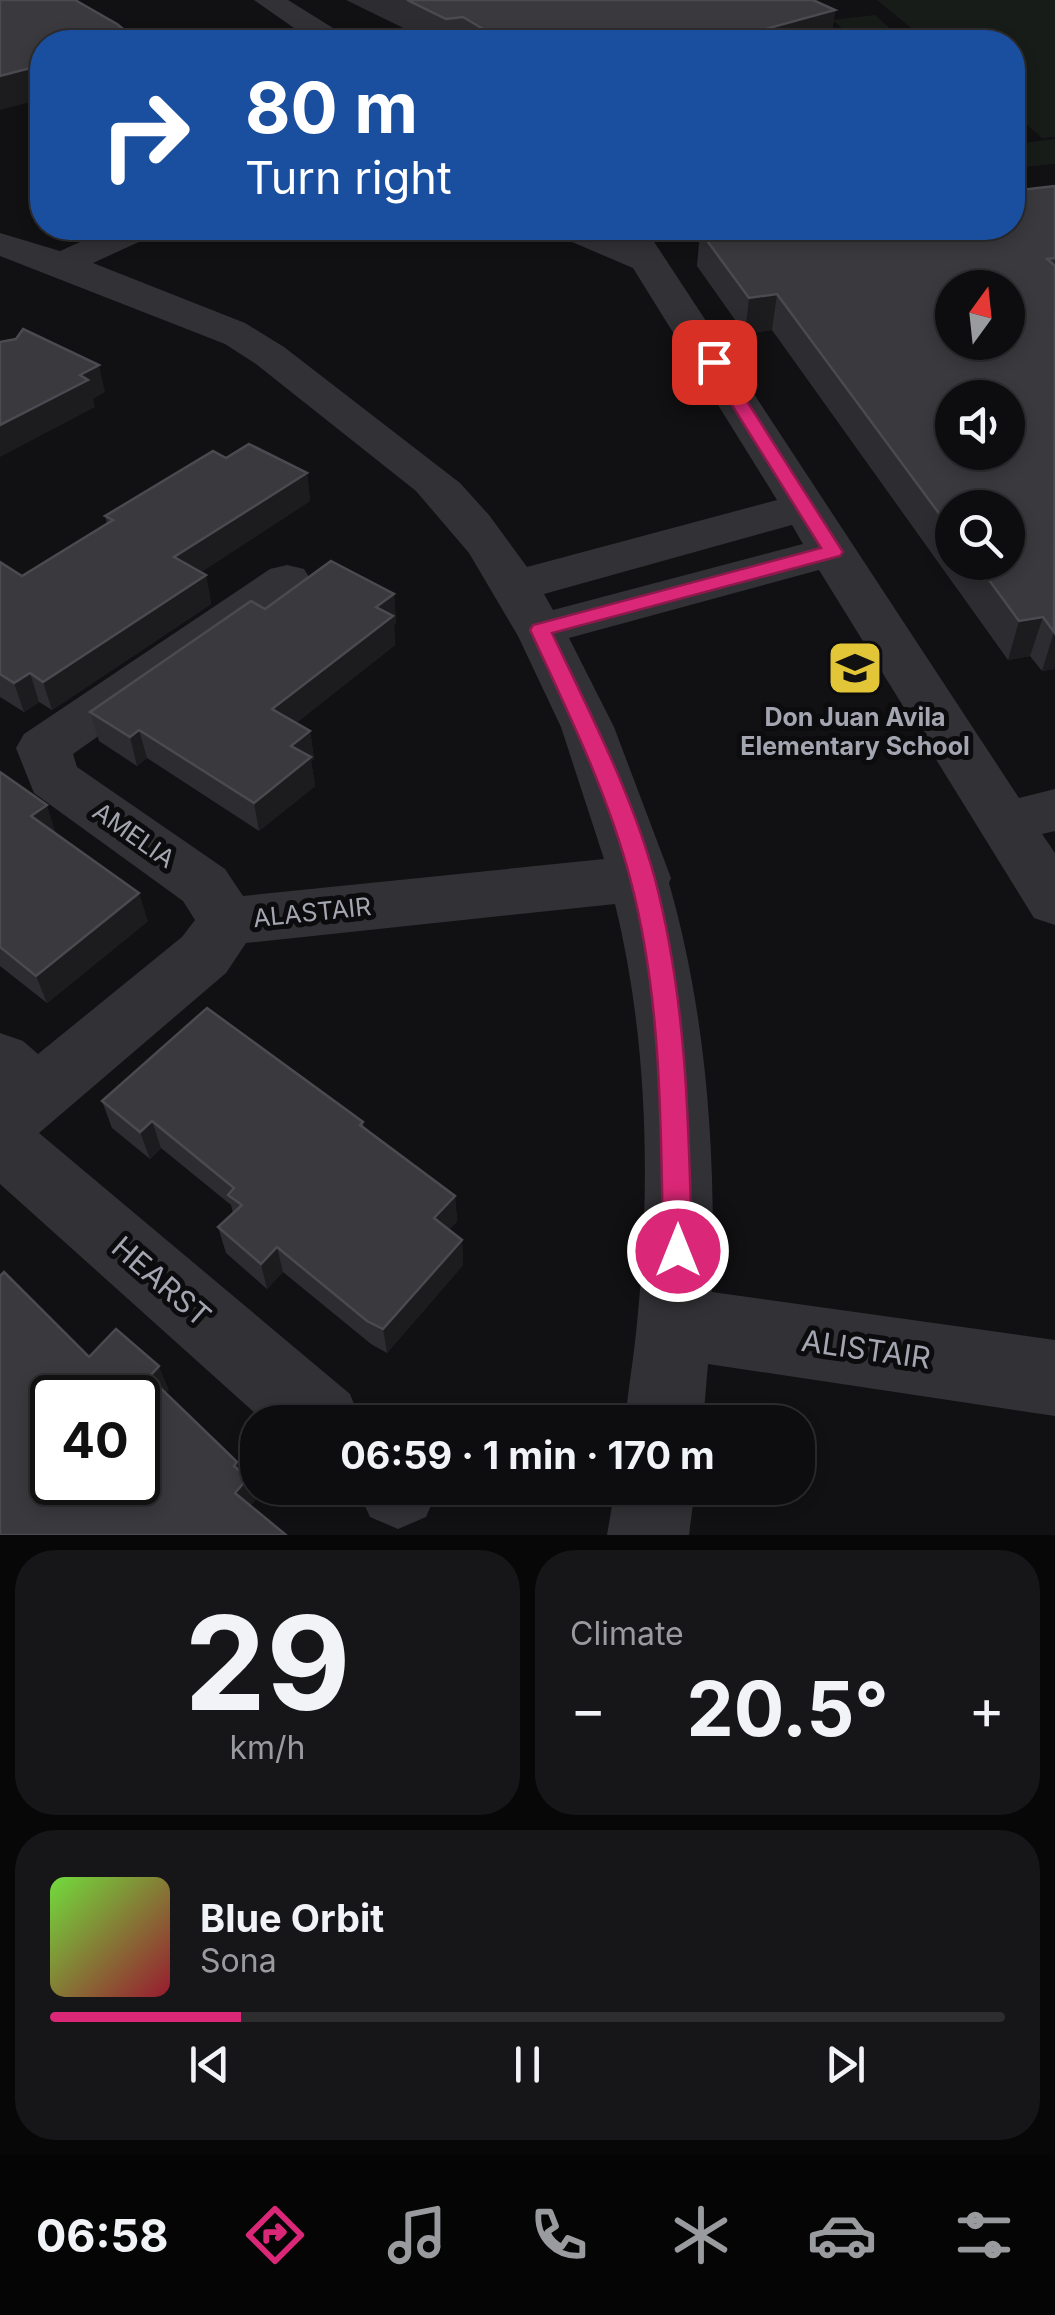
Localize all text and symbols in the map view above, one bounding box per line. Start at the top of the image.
text: 80 m [245,65,418,150]
icon: right [80,70,210,200]
text: Turn right [245,150,452,205]
north arrow [935,270,1025,360]
map controls [935,270,1025,580]
pin [672,320,757,405]
icon: arrive [687,335,742,390]
button: sound [935,380,1025,470]
button: search [935,490,1025,580]
school or university icon: Don Juan Avila Elementary School [825,638,885,698]
place label: Don Juan Avila Elementary School [740,702,970,761]
street label: AMELIA [87,796,181,874]
street label: ALASTAIR [251,891,373,933]
position arrow [626,1199,730,1303]
street label: HEARST [105,1229,218,1334]
street label: ALISTAIR [799,1322,933,1376]
speed limit sign: 40 [30,1375,160,1505]
text: 06:59 · 1 min · 170 m [340,1432,715,1478]
text: 29 [184,1584,351,1741]
text: Climate [570,1614,684,1653]
text: 20.5° [686,1663,889,1754]
text: − [570,1676,606,1742]
text: + [969,1676,1005,1742]
text: km/h [229,1728,306,1767]
text: Blue Orbit [200,1895,384,1941]
text: Sona [200,1941,277,1980]
icon: previous [182,2037,237,2092]
icon: pause [500,2037,555,2092]
icon: next [818,2037,873,2092]
icon: directions [240,2200,310,2270]
icon: music [382,2200,452,2270]
icon: phone [524,2200,594,2270]
icon: climate [666,2200,736,2270]
icon: car [807,2200,877,2270]
icon: filters [949,2200,1019,2270]
text: 06:58 [36,2208,169,2263]

